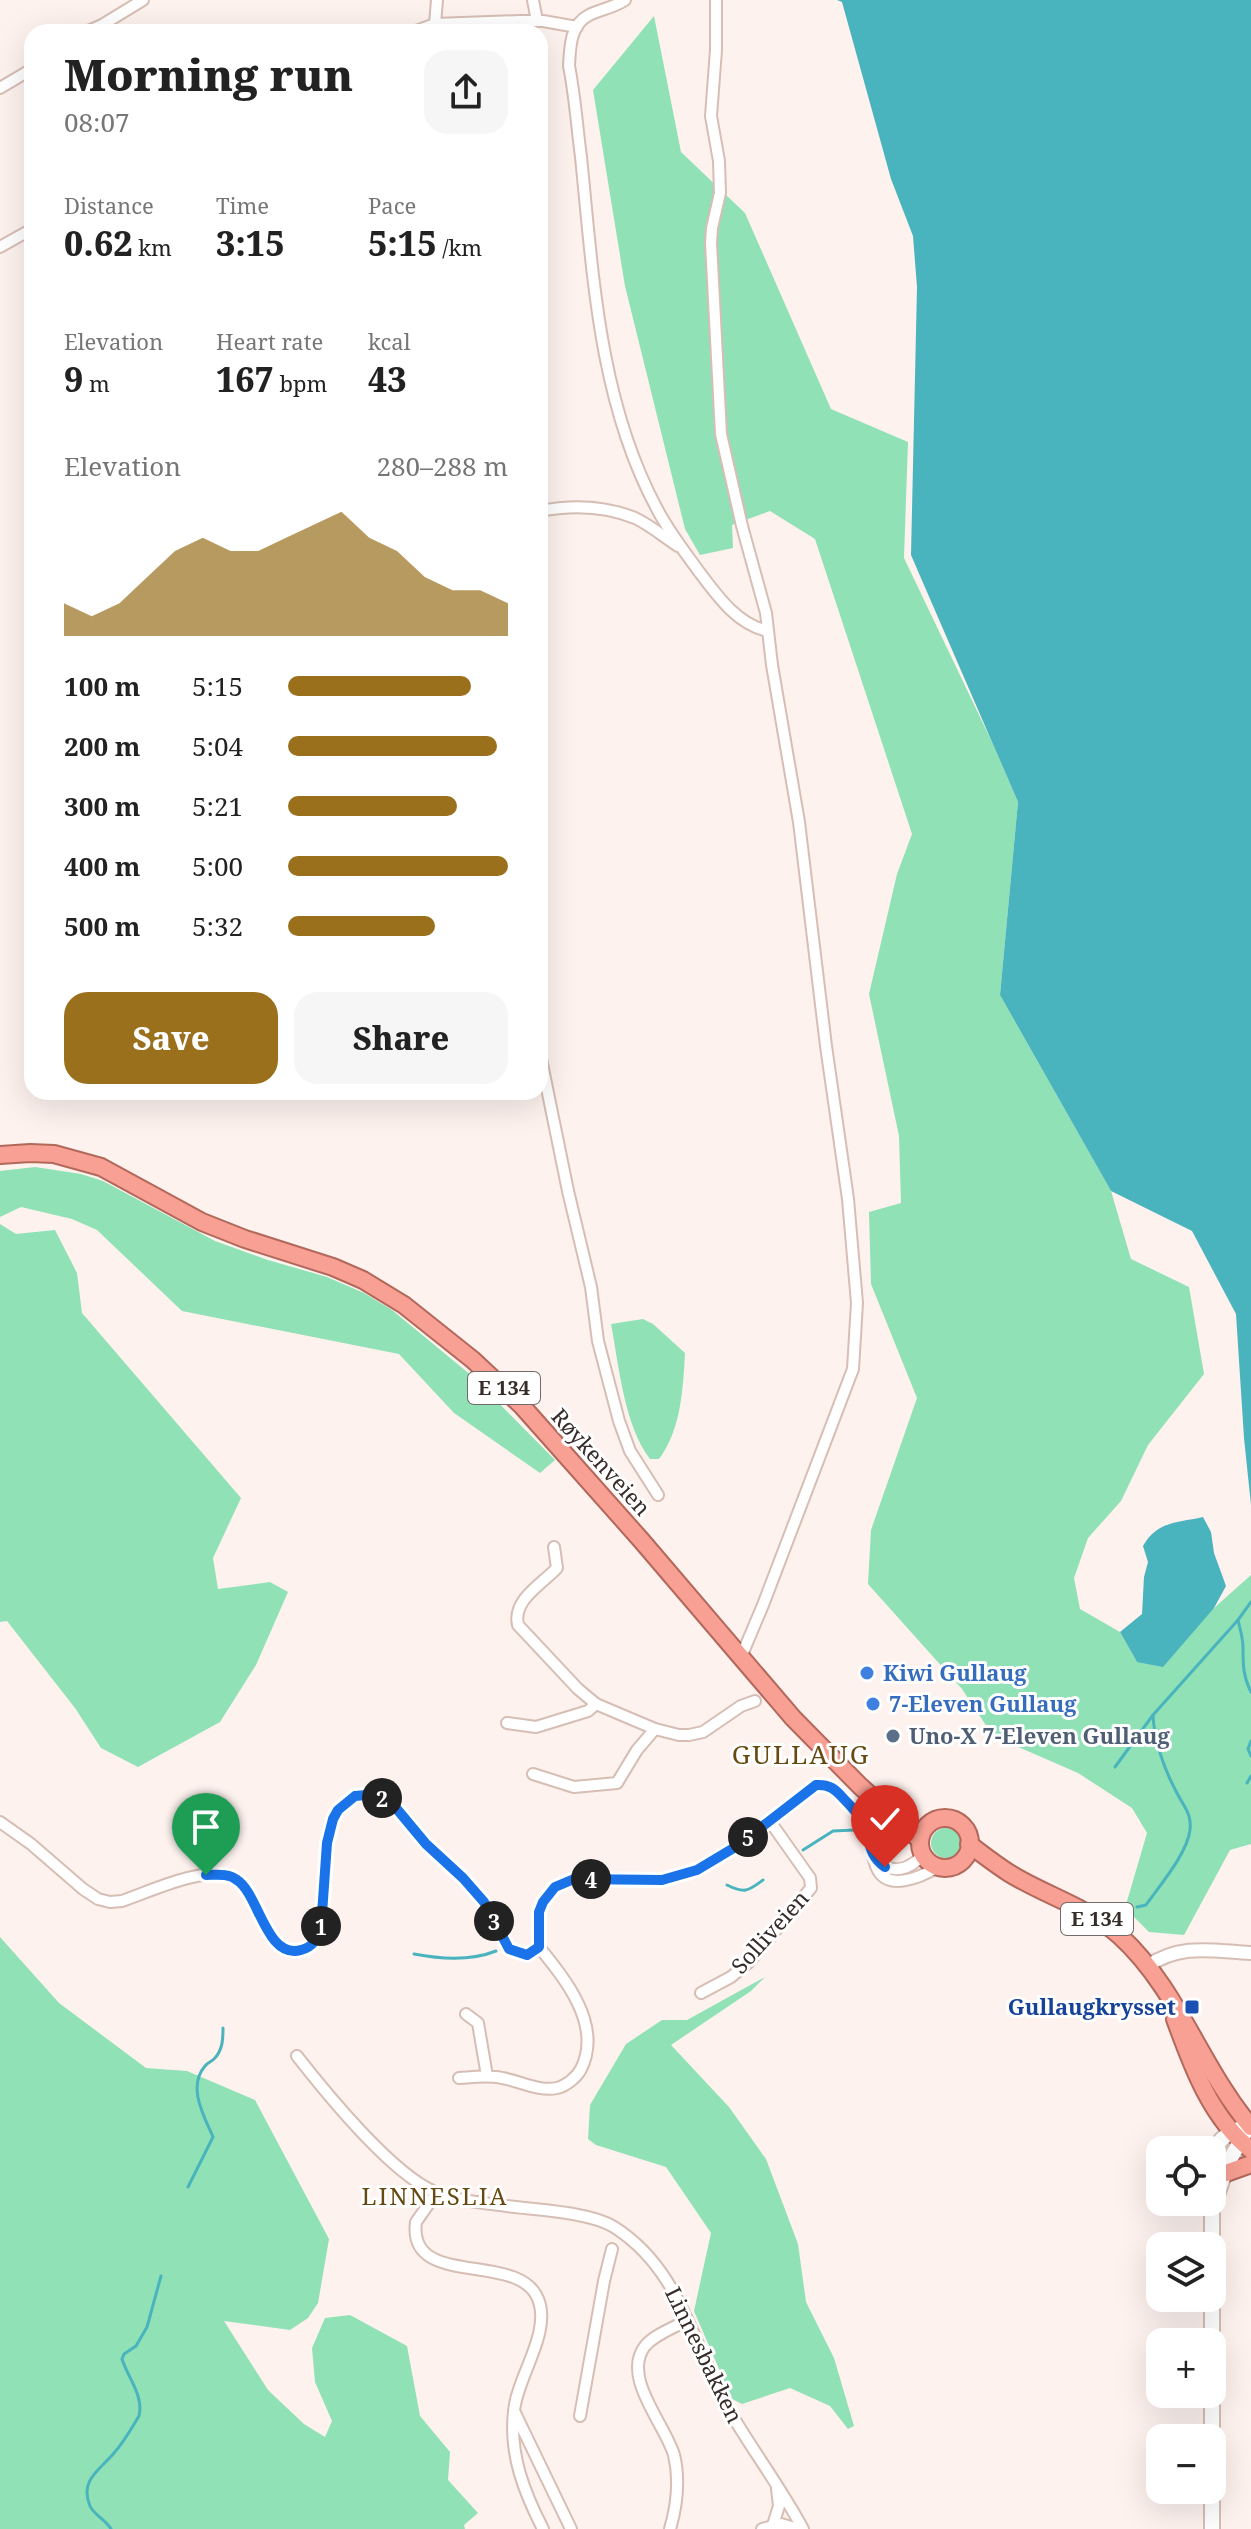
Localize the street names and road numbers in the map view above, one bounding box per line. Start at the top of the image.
road number: E 134 [468,1372,540,1404]
street label: Røykenveien [545,1401,658,1522]
street label: Solliveien [724,1883,815,1980]
road number: E 134 [1061,1903,1133,1935]
street label: Linnesbakken [659,2281,751,2428]

